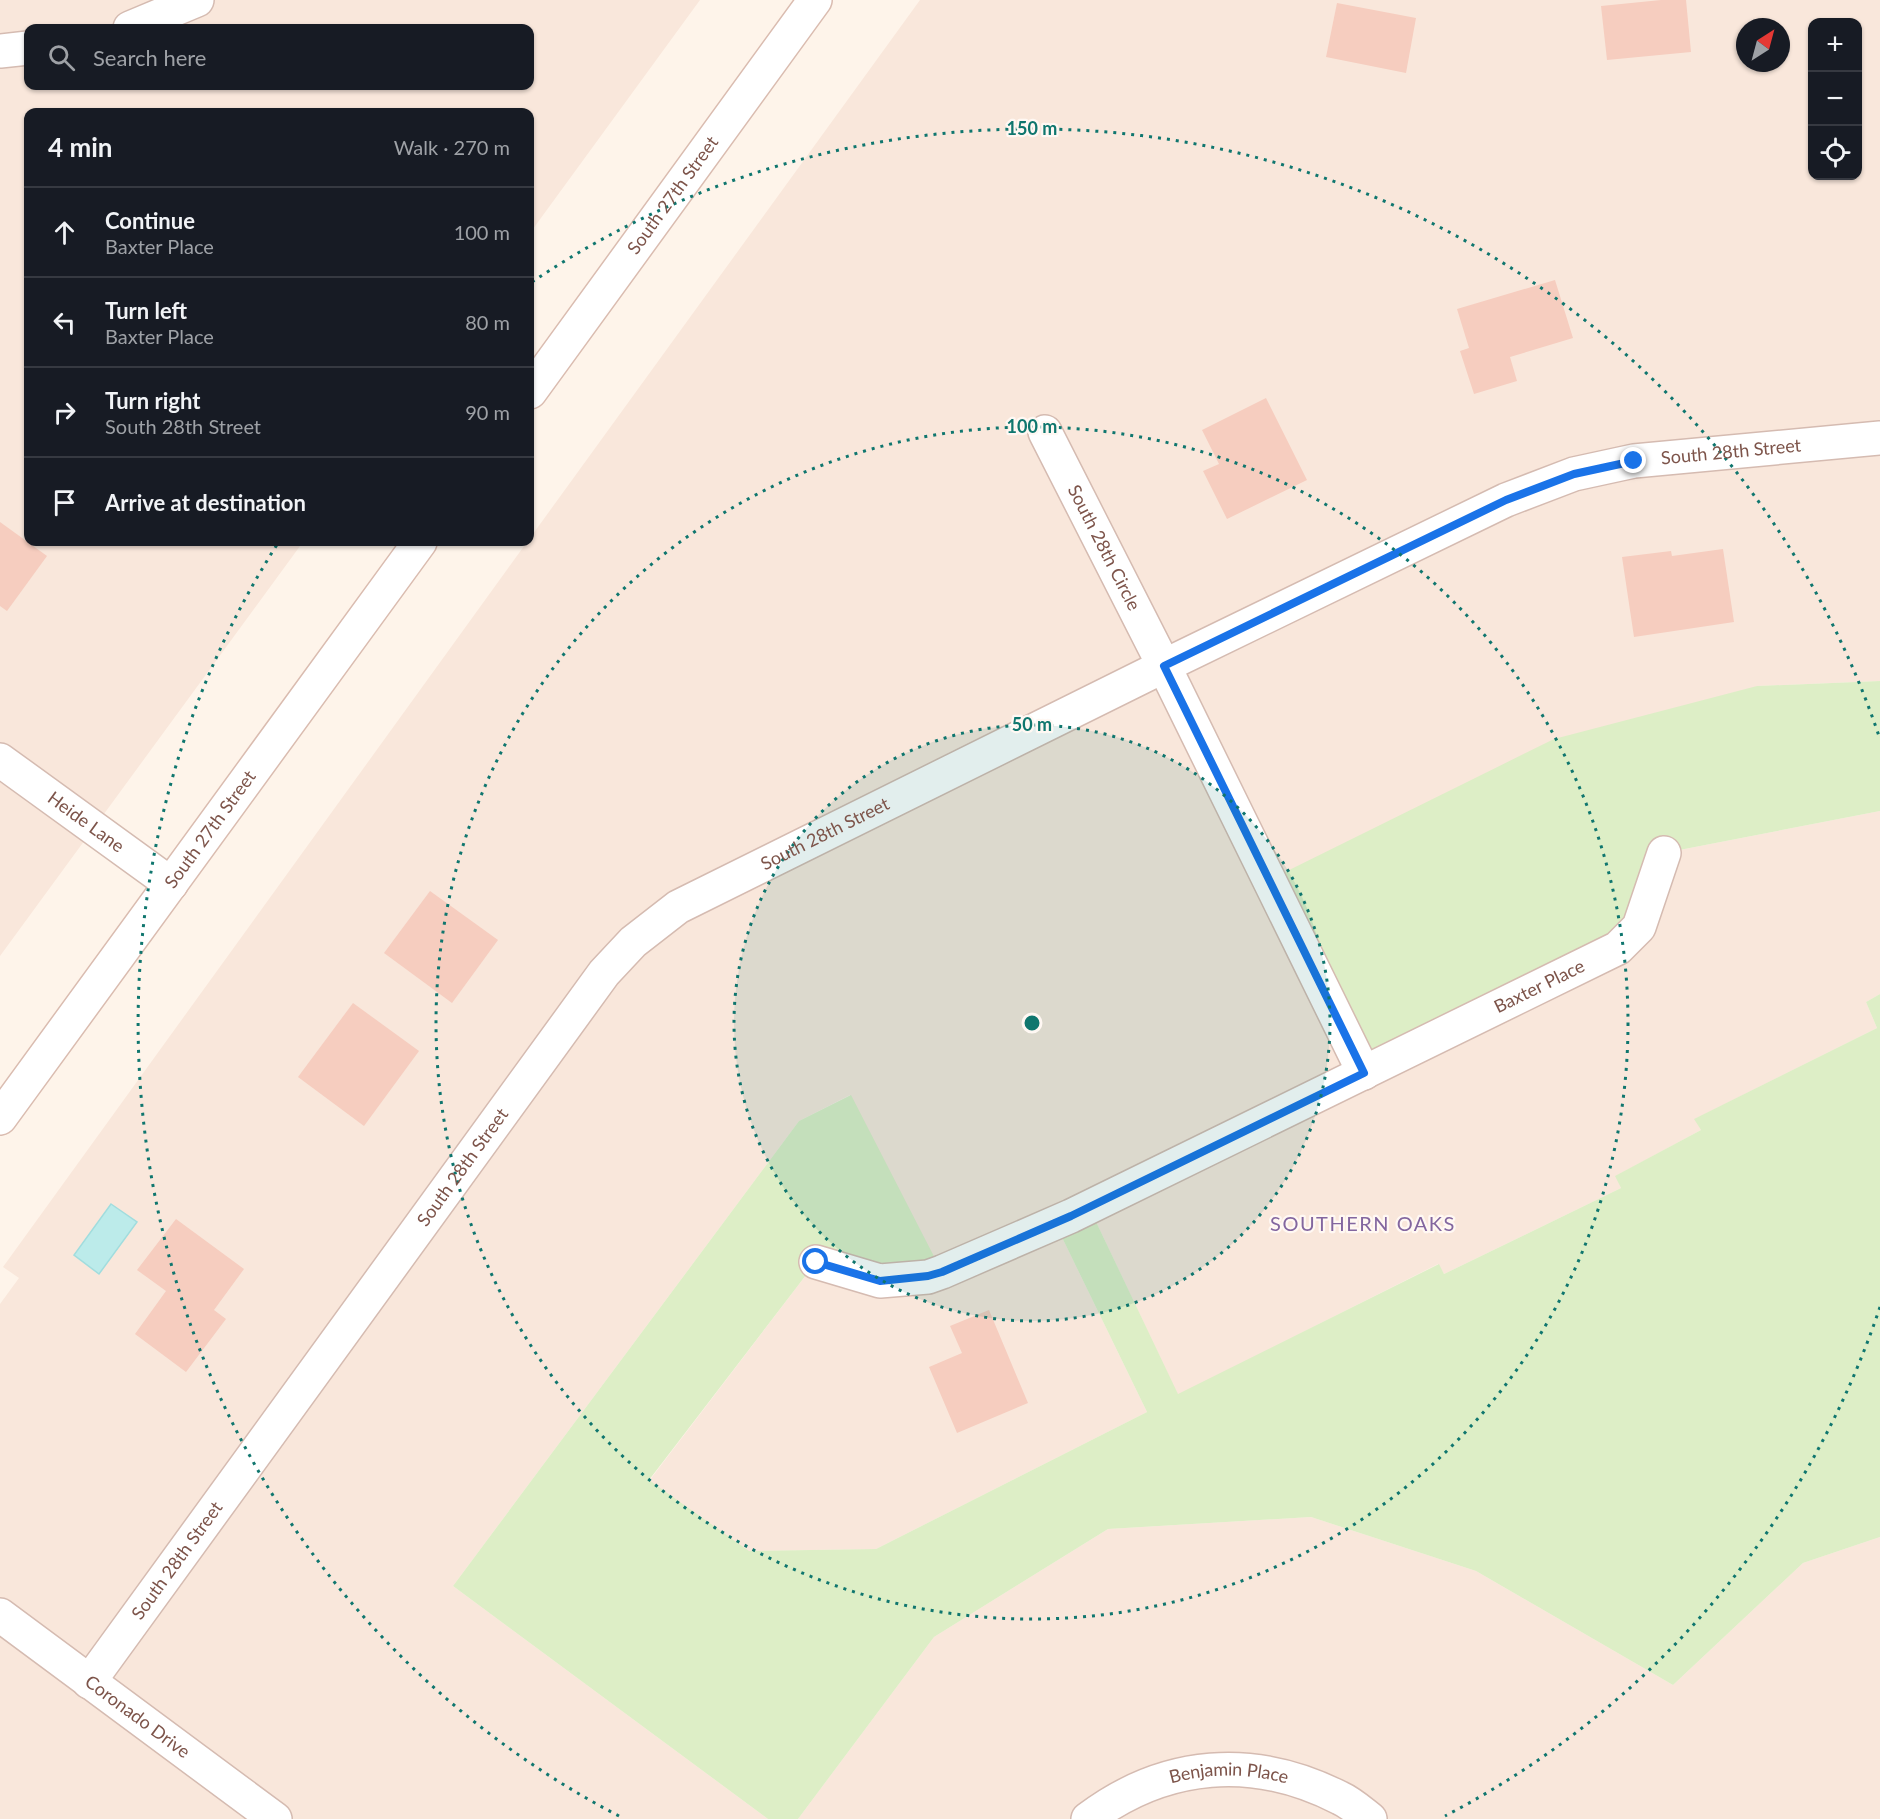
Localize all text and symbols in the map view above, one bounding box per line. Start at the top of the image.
north arrow [1736,18,1790,72]
map controls [1808,18,1862,180]
button: + [1808,18,1862,72]
search box [24,24,534,90]
icon: search [45,41,78,74]
text: Search here [93,44,206,71]
button: − [1808,72,1862,126]
text: 150 m [1007,117,1057,139]
button: locate [1808,126,1862,180]
text: 4 min [48,131,112,163]
street label: South 27th Street [622,131,723,258]
text: Walk · 270 m [394,135,510,159]
text: Continue [105,207,195,234]
icon: ahead [48,216,81,249]
text: 100 m [454,220,510,244]
text: Baxter Place [105,234,214,258]
text: Turn left [105,297,187,324]
icon: left [48,306,81,339]
text: 80 m [465,310,510,334]
text: Baxter Place [105,324,214,348]
text: Turn right [105,387,200,414]
icon: right [48,396,81,429]
text: 90 m [465,400,510,424]
text: South 28th Street [105,414,261,438]
text: 100 m [1007,415,1057,437]
street label: South 28th Street [1660,433,1802,468]
route end [1620,447,1646,473]
street label: South 28th Circle [1064,481,1146,614]
icon: arrive [48,486,81,519]
text: Arrive at destination [105,489,306,516]
text: 50 m [1012,713,1052,735]
street label: South 27th Street [159,765,260,892]
street label: Heide Lane [44,786,129,857]
street label: South 28th Street [757,792,893,874]
street label: Baxter Place [1490,954,1588,1017]
centre of rings [1022,1013,1042,1033]
street label: South 28th Street [412,1103,512,1230]
district label: SOUTHERN OAKS [1270,1211,1456,1235]
route start [802,1248,828,1274]
street label: South 28th Street [126,1496,227,1623]
street label: Coronado Drive [81,1670,195,1762]
street label: Benjamin Place [1167,1757,1291,1787]

